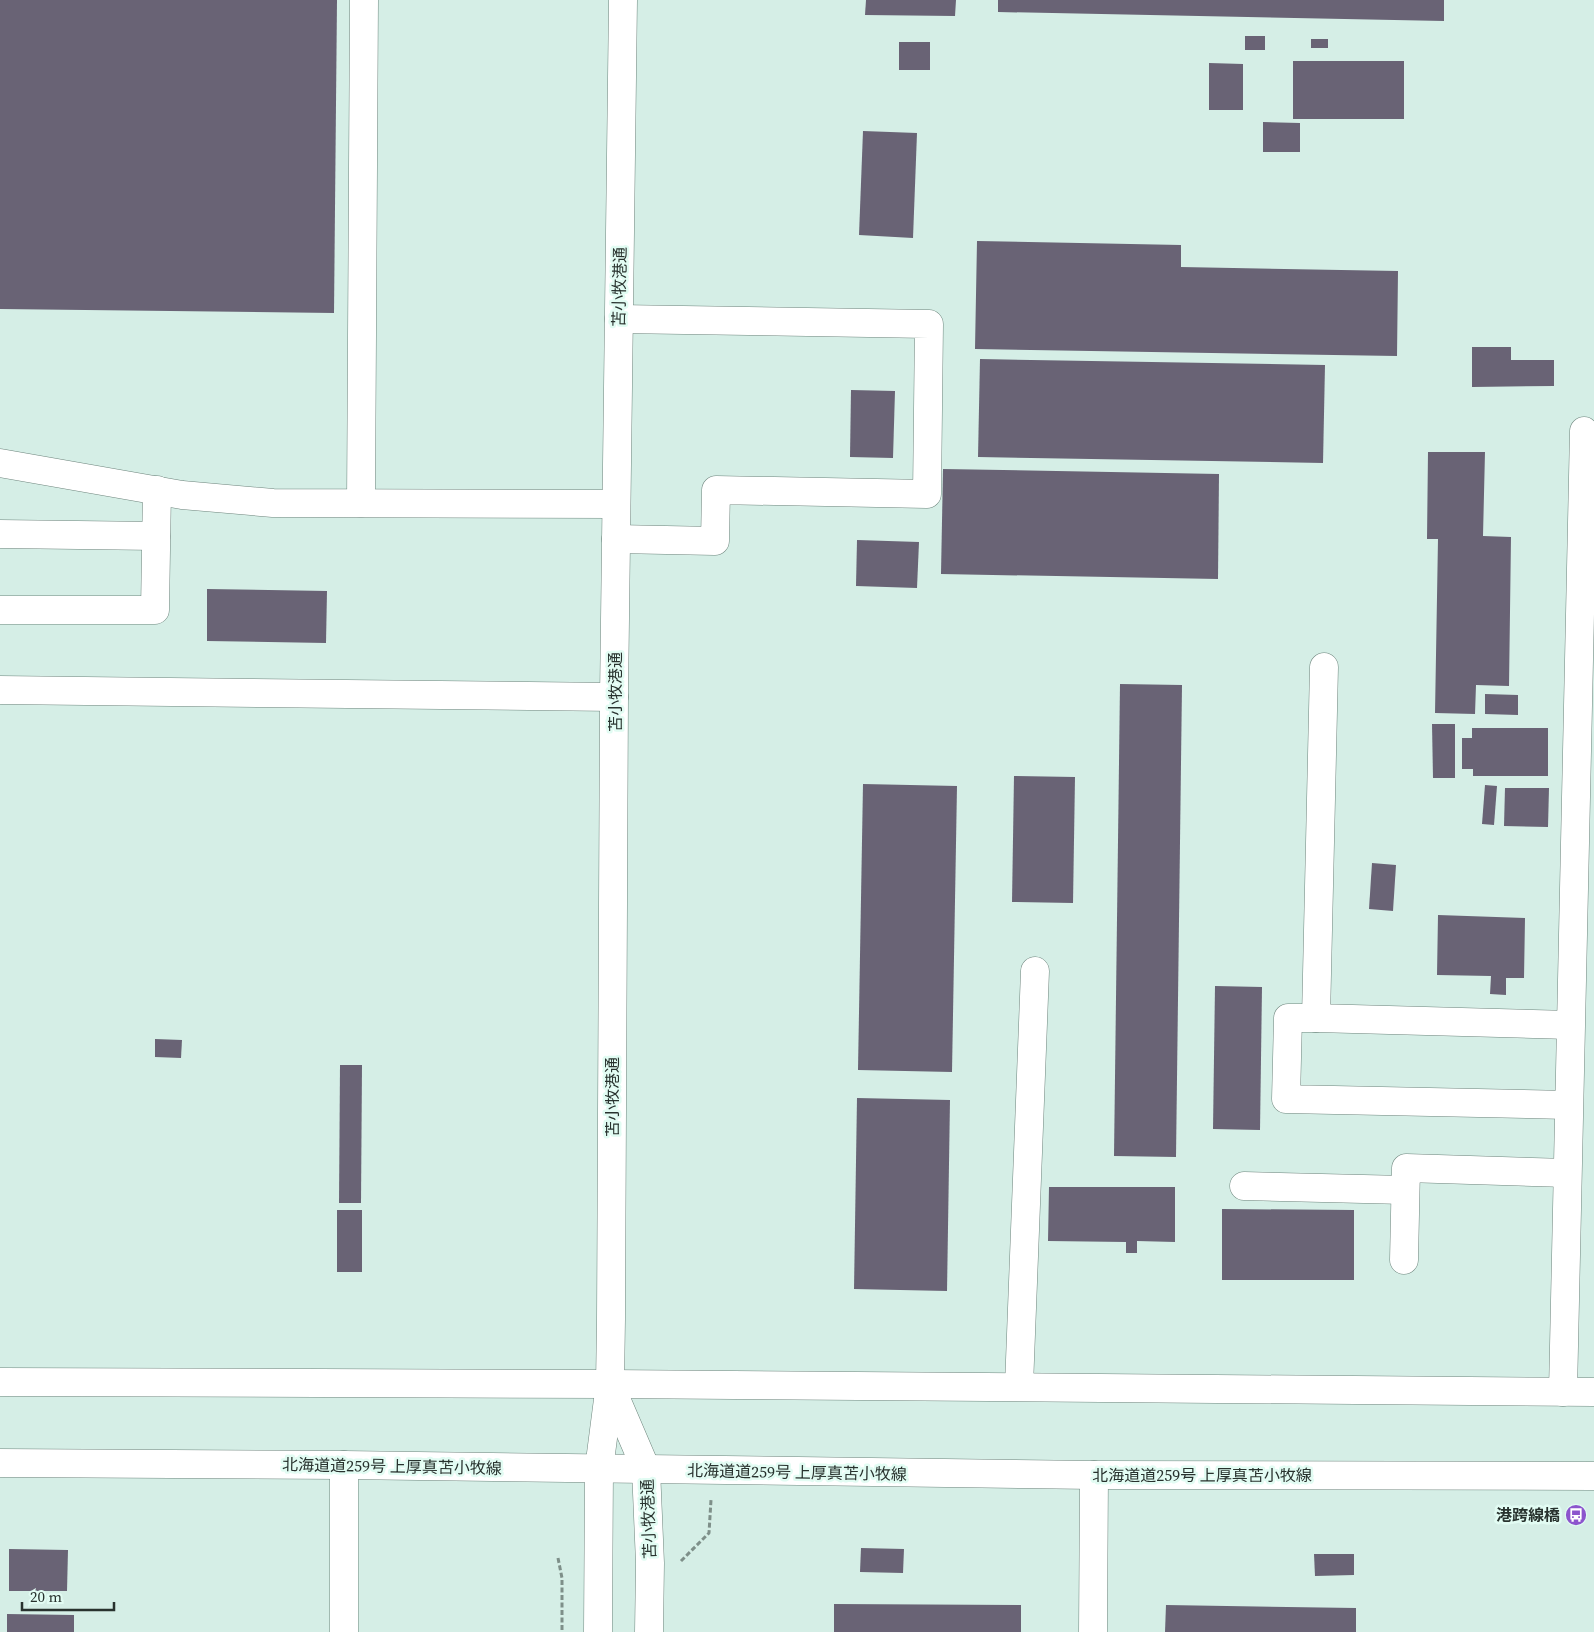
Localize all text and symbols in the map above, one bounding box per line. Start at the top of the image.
street label: 苫小牧港通 [607,247,631,327]
street label: 苫小牧港通 [604,652,626,732]
street label: 苫小牧港通 [601,1057,623,1137]
street label: 北海道道259号 上厚真苫小牧線 [282,1453,502,1479]
street label: 北海道道259号 上厚真苫小牧線 [687,1459,907,1485]
street label: 北海道道259号 上厚真苫小牧線 [1092,1464,1312,1486]
street label: 苫小牧港通 [636,1479,660,1559]
bus stop icon: 港跨線橋 [1564,1503,1588,1527]
place label: 港跨線橋 [1496,1504,1560,1526]
scale bar [22,1580,115,1612]
text: 20 m [30,1586,62,1607]

